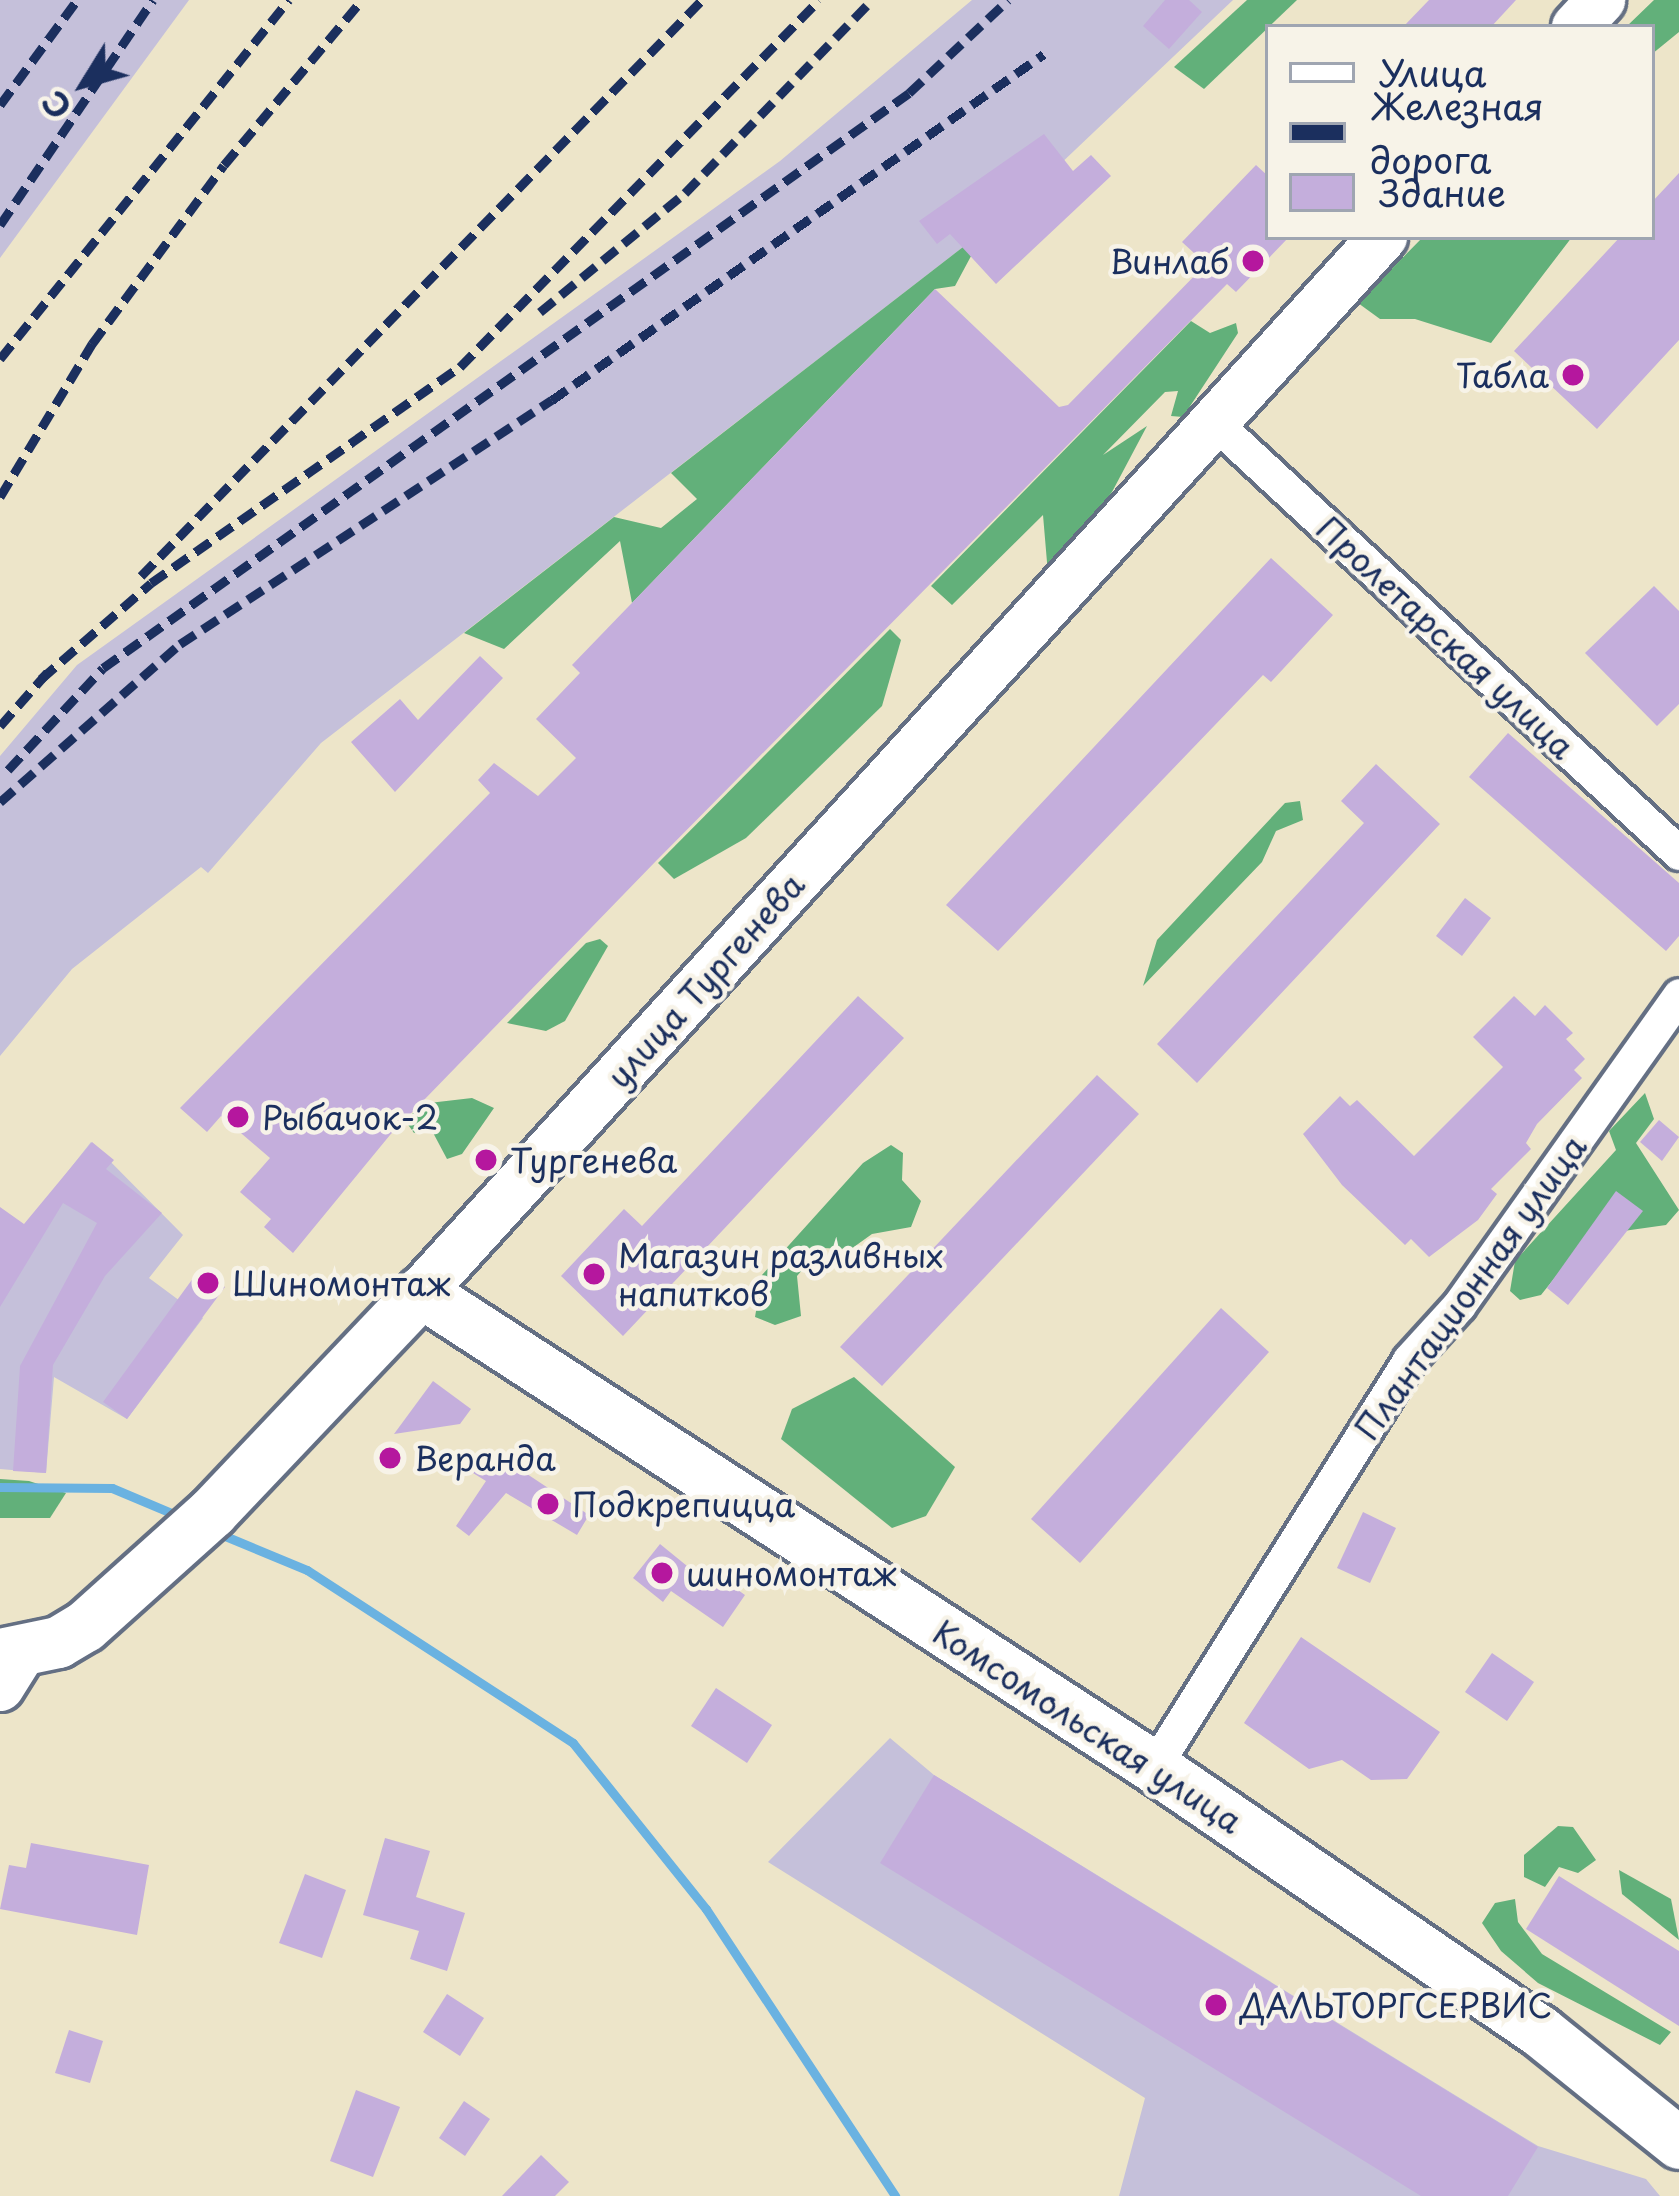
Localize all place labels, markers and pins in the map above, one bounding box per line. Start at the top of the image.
place label: Винлаб [1110,241,1229,281]
marker: Винлаб [1240,248,1266,274]
place label: Табла [1456,355,1549,395]
marker: Табла [1560,362,1586,388]
place label: Рыбачок-2 [262,1097,438,1137]
marker: Рыбачок-2 [225,1104,251,1130]
place label: Тургенева [510,1140,677,1180]
marker: Тургенева [473,1147,499,1173]
place label: Магазин разливных напитков [618,1235,944,1313]
marker: Магазин разливных напитков [581,1261,607,1287]
place label: Шиномонтаж [232,1263,450,1303]
marker: Шиномонтаж [195,1270,221,1296]
place label: Веранда [414,1438,556,1478]
marker: Веранда [377,1445,403,1471]
place label: Подкрепицца [572,1484,795,1524]
marker: Подкрепицца [535,1491,561,1517]
place label: шиномонтаж [686,1553,896,1593]
marker: шиномонтаж [649,1560,675,1586]
place label: ДАЛЬТОРГСЕРВИС [1240,1985,1552,2025]
marker: ДАЛЬТОРГСЕРВИС [1203,1992,1229,2018]

